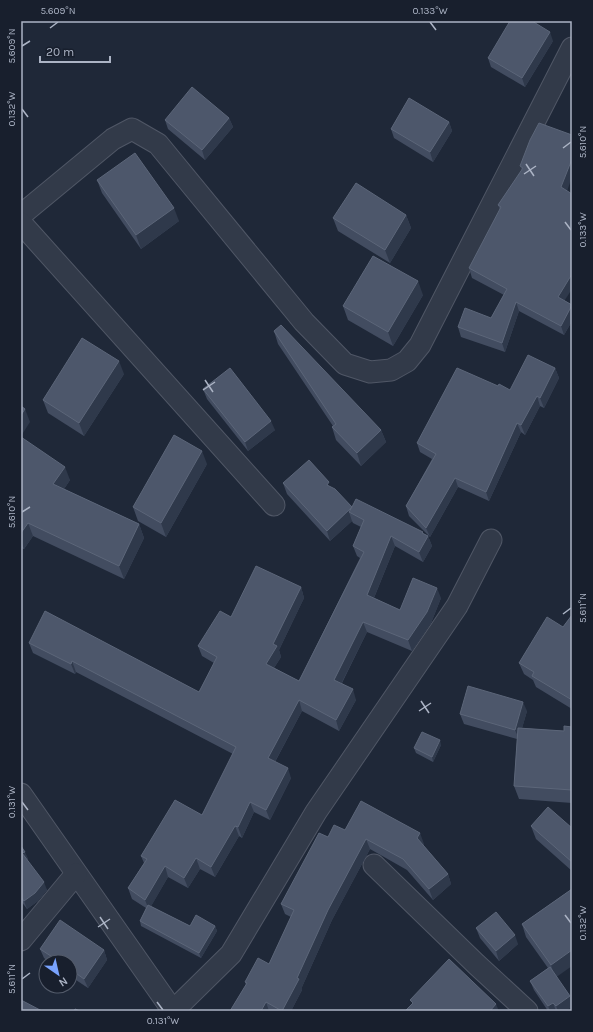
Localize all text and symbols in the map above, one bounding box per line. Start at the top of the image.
text: 5.609°N [40,5,76,17]
text: 0.133°W [412,5,448,17]
text: 5.609°N [6,28,18,64]
scale bar [40,38,110,64]
text: 20 m [46,45,74,59]
text: 0.132°W [6,91,18,127]
text: 5.610°N [577,126,589,158]
text: 0.133°W [577,212,589,248]
text: 5.610°N [6,496,18,528]
text: 5.611°N [577,593,589,623]
text: 0.131°W [6,786,18,818]
text: 0.132°W [577,905,589,941]
north arrow [38,954,78,994]
text: 5.611°N [6,964,18,994]
text: N [56,974,70,989]
text: 0.131°W [147,1015,179,1027]

